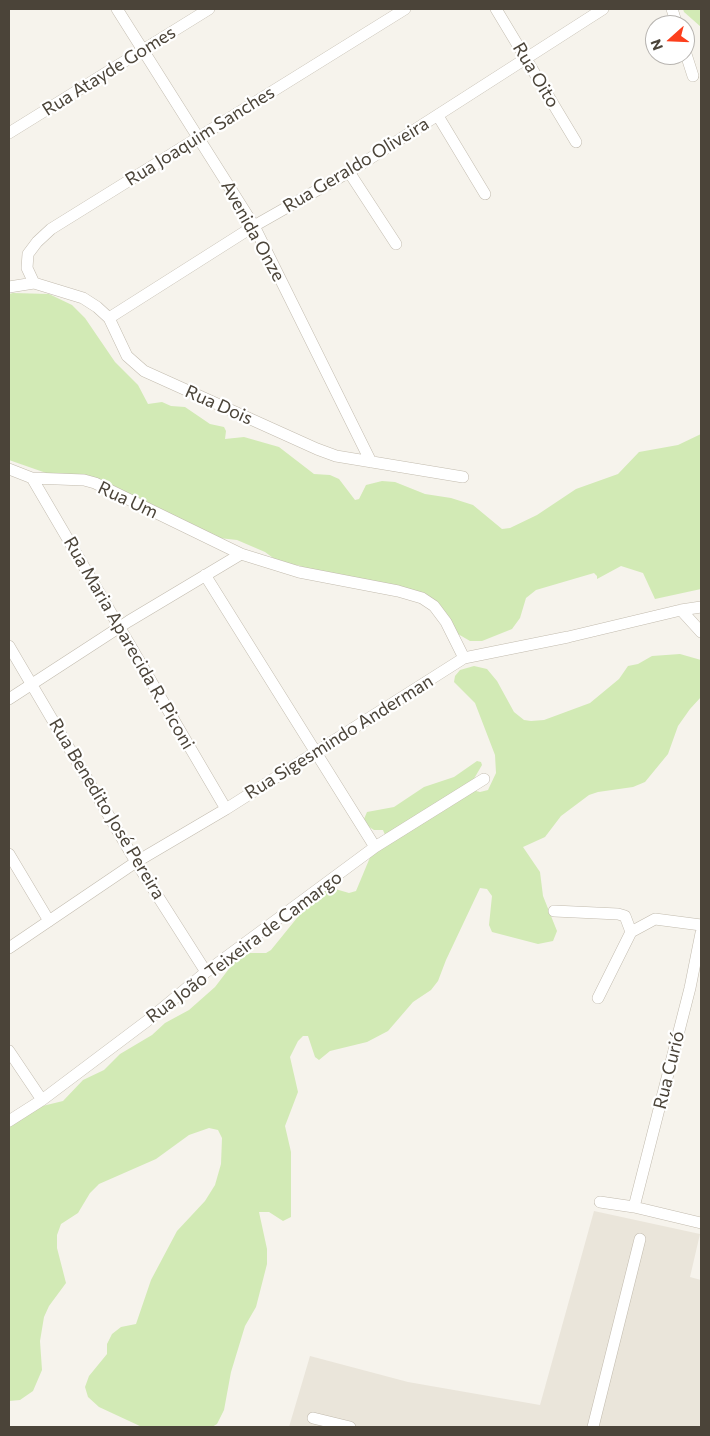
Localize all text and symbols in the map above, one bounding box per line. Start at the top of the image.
north arrow [645,15,695,65]
street label: Rua Atayde Gomes [38,21,180,121]
text: N [647,37,666,53]
street label: Rua Oito [508,38,564,112]
street label: Rua Joaquim Sanches [121,81,279,191]
street label: Rua Geraldo Oliveira [279,113,433,217]
street label: Avenida Onze [216,177,290,285]
street label: Rua Dois [182,381,256,429]
street label: Rua Um [95,477,161,523]
street label: Rua Maria Aparecida R. Piconi [59,533,199,753]
street label: Rua Sigesmindo Anderman [241,670,437,804]
street label: Rua Benedito José Pereira [44,715,170,903]
street label: Rua João Teixeira de Camargo [142,866,346,1028]
street label: Rua Curió [649,1029,689,1111]

